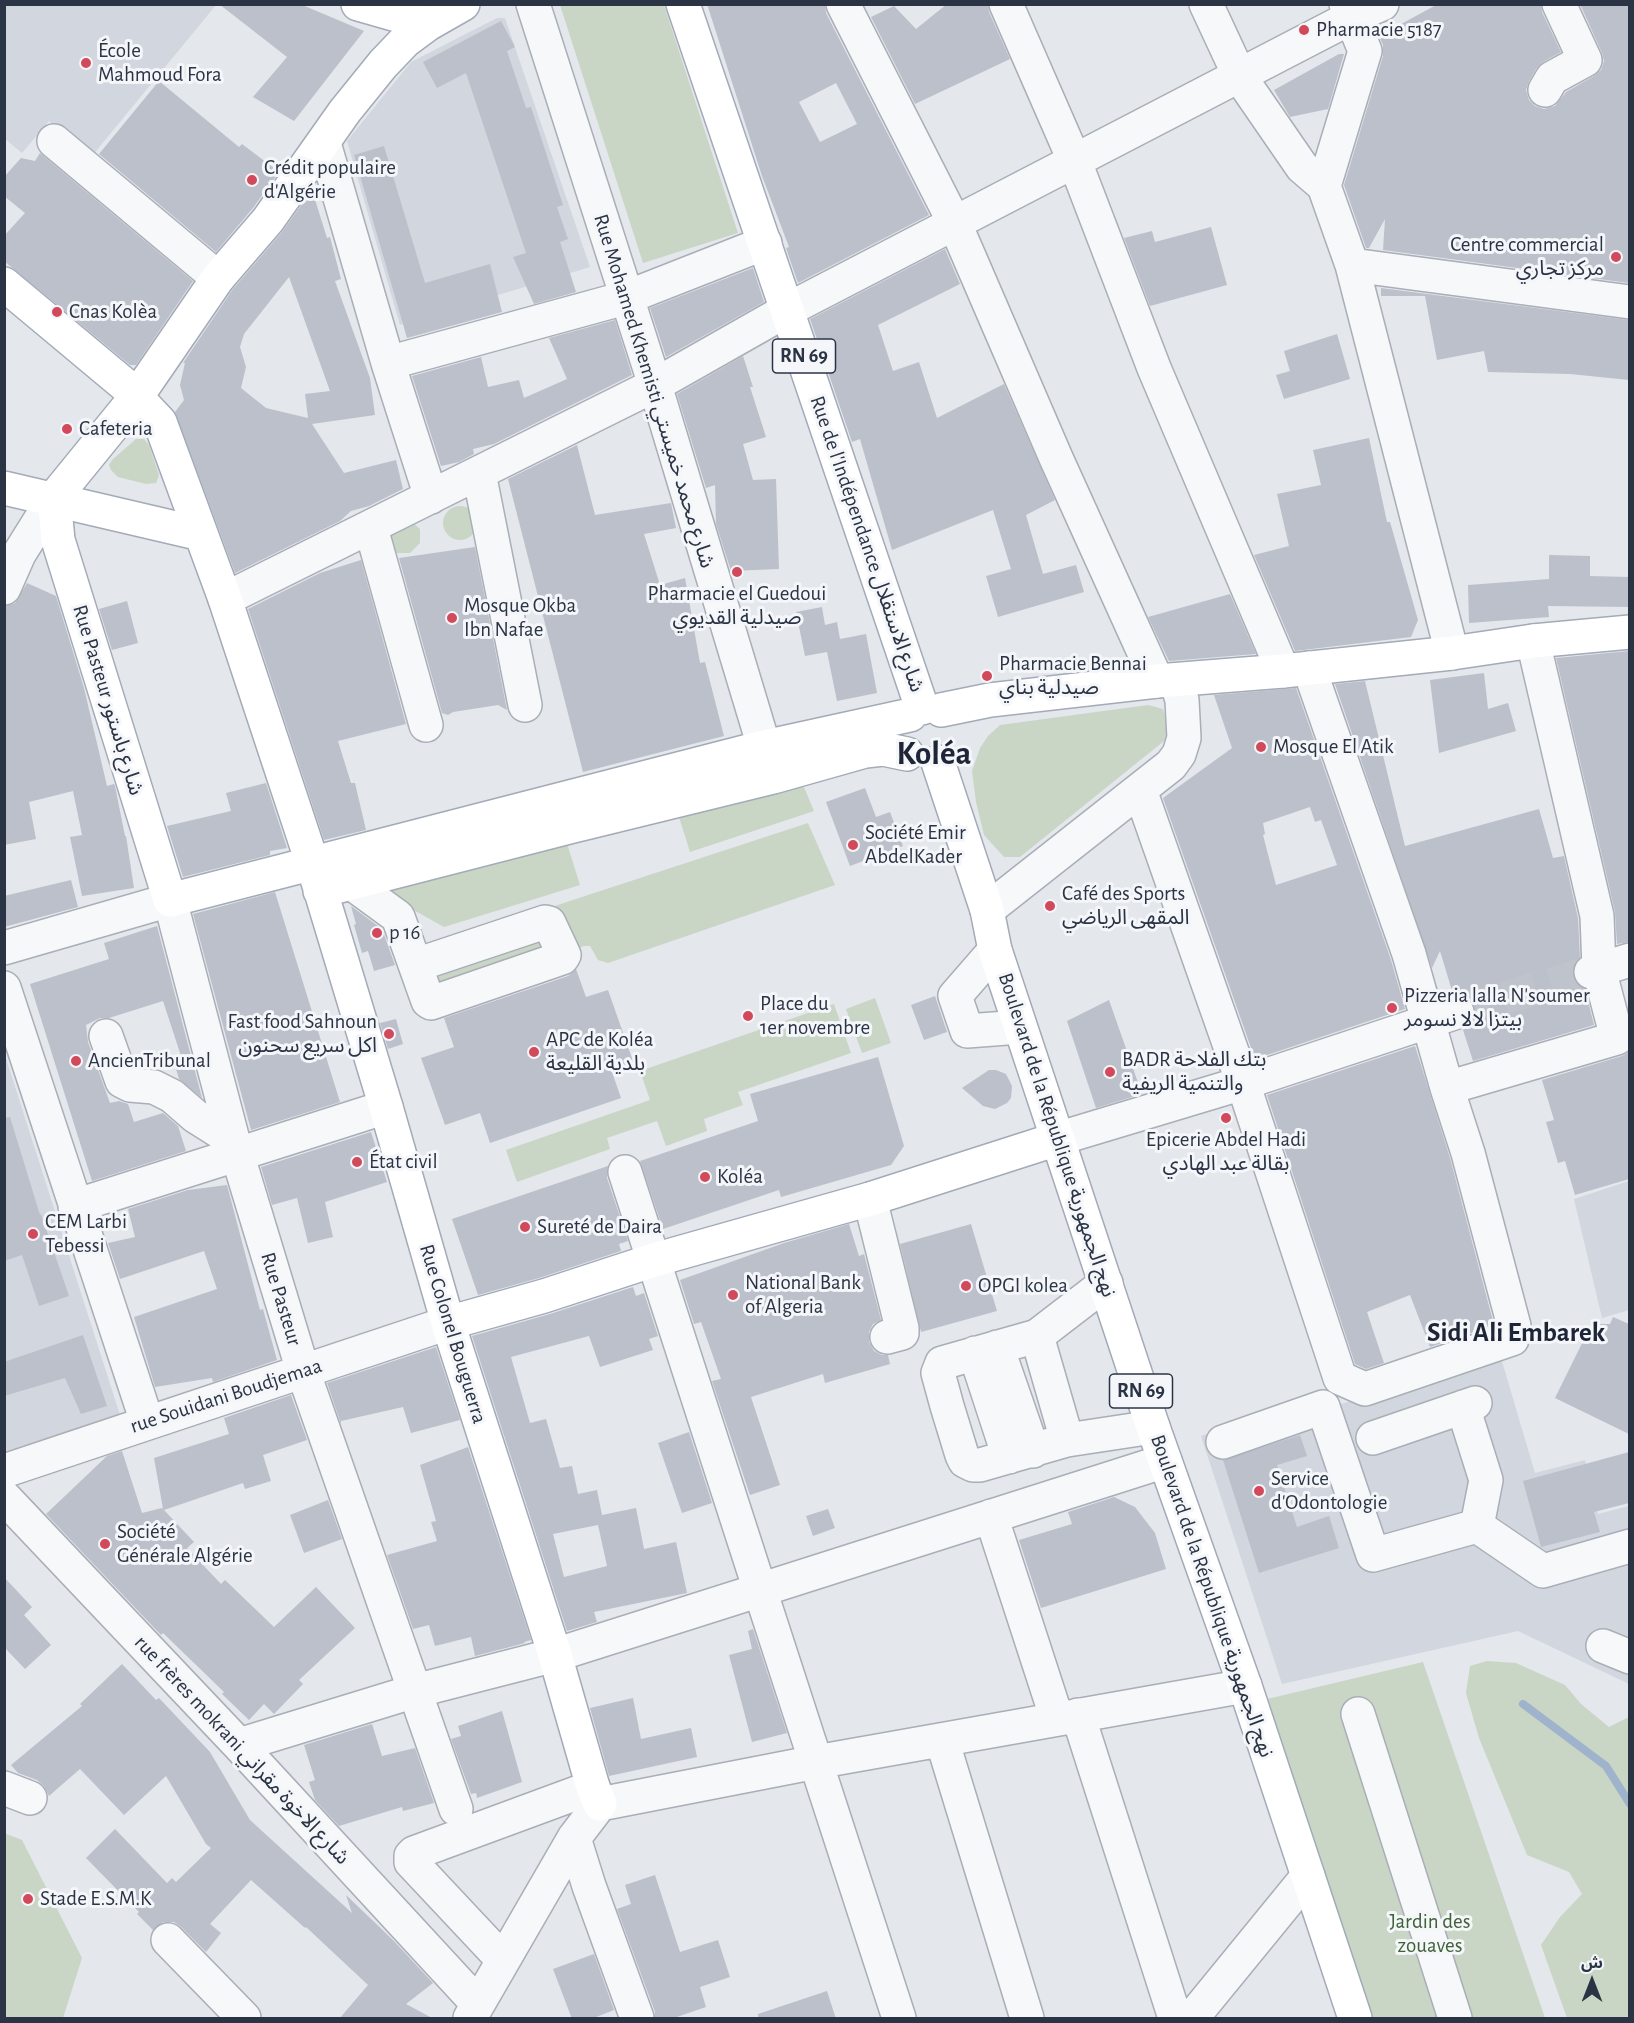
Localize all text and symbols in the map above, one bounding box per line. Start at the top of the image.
place label: Pharmacie 5187 [1316,17,1442,43]
marker: Pharmacie 5187 [1297,23,1311,37]
place label: École Mahmoud Fora [98,38,222,88]
marker: École Mahmoud Fora [79,56,93,70]
place label: Crédit populaire d'Algérie [264,155,396,205]
marker: Crédit populaire d'Algérie [245,173,259,187]
street label: Rue Mohamed Khemisti شارع محمد خميستي [588,211,720,571]
place label: Centre commercial مركز تجاري [1450,232,1604,282]
marker: Centre commercial مركز تجاري [1609,250,1623,264]
place label: Cnas Kolèa [69,299,157,325]
marker: Cnas Kolèa [50,305,64,319]
road number: RN 69 [772,339,836,373]
street label: Rue de l'Indépendance شارع الاستقلال [804,393,930,695]
place label: Cafeteria [79,416,153,442]
marker: Cafeteria [60,422,74,436]
marker: Pharmacie el Guedoui صيدلية القديوي [730,565,744,579]
place label: Pharmacie el Guedoui صيدلية القديوي [648,581,826,631]
place label: Mosque Okba Ibn Nafae [464,593,576,643]
street label: Rue Pasteur شارع باستور [67,602,149,798]
marker: Mosque Okba Ibn Nafae [445,611,459,625]
place label: Pharmacie Bennai صيدلية بناي [999,651,1147,701]
marker: Pharmacie Bennai صيدلية بناي [980,669,994,683]
district label: Koléa [897,734,971,774]
place label: Mosque El Atik [1273,734,1394,760]
marker: Mosque El Atik [1254,740,1268,754]
place label: Société Emir AbdelKader [865,820,966,870]
marker: Société Emir AbdelKader [846,838,860,852]
place label: Café des Sports المقهى الرياضي [1062,881,1190,931]
marker: Café des Sports المقهى الرياضي [1043,899,1057,913]
place label: p 16 [389,920,420,946]
marker: p 16 [370,926,384,940]
street label: Boulevard de la République نهج الجمهورية [993,970,1121,1300]
place label: Pizzeria lalla N'soumer بيتزا لالا نسومر [1404,983,1590,1033]
place label: Place du 1er novembre [760,991,870,1041]
marker: Pizzeria lalla N'soumer بيتزا لالا نسومر [1385,1001,1399,1015]
place label: Fast food Sahnoun اكل سريع سحنون [228,1009,377,1059]
marker: Place du 1er novembre [741,1009,755,1023]
marker: Fast food Sahnoun اكل سريع سحنون [382,1027,396,1041]
place label: APC de Koléa بلدية القليعة [546,1027,653,1077]
marker: APC de Koléa بلدية القليعة [527,1045,541,1059]
place label: BADR بتك الفلاحة والتنمية الريفية [1122,1047,1266,1097]
place label: AncienTribunal [88,1048,211,1074]
marker: AncienTribunal [69,1054,83,1068]
marker: BADR بتك الفلاحة والتنمية الريفية [1103,1065,1117,1079]
marker: Epicerie Abdel Hadi بقالة عبد الهادي [1219,1111,1233,1125]
place label: Epicerie Abdel Hadi بقالة عبد الهادي [1146,1127,1306,1177]
place label: État civil [369,1149,438,1175]
marker: État civil [350,1155,364,1169]
place label: Koléa [717,1164,763,1190]
marker: Koléa [698,1170,712,1184]
place label: CEM Larbi Tebessi [45,1209,127,1259]
place label: Sureté de Daira [537,1214,662,1240]
marker: Sureté de Daira [518,1220,532,1234]
marker: CEM Larbi Tebessi [26,1227,40,1241]
street label: Rue Colonel Bouguerra [414,1241,492,1427]
street label: Rue Pasteur [255,1249,307,1349]
place label: National Bank of Algeria [745,1270,861,1320]
place label: OPGI kolea [978,1273,1068,1299]
marker: OPGI kolea [959,1279,973,1293]
marker: National Bank of Algeria [726,1288,740,1302]
district label: Sidi Ali Embarek [1427,1317,1605,1349]
street label: rue Souidani Boudjemaa [127,1353,325,1439]
road number: RN 69 [1110,1374,1172,1408]
street label: Boulevard de la République نهج الجمهورية [1145,1431,1279,1761]
place label: Service d'Odontologie [1271,1466,1387,1516]
marker: Service d'Odontologie [1252,1484,1266,1498]
place label: Société Générale Algérie [117,1519,253,1569]
marker: Société Générale Algérie [98,1537,112,1551]
street label: rue frères mokrani شارع الاخوة مقراني [129,1630,355,1870]
place label: Stade E.S.M.K [40,1886,152,1912]
marker: Stade E.S.M.K [21,1892,35,1906]
park label: Jardin des zouaves [1390,1909,1470,1959]
north arrow [1562,1951,1622,2011]
text: ش [1581,1955,1603,1971]

